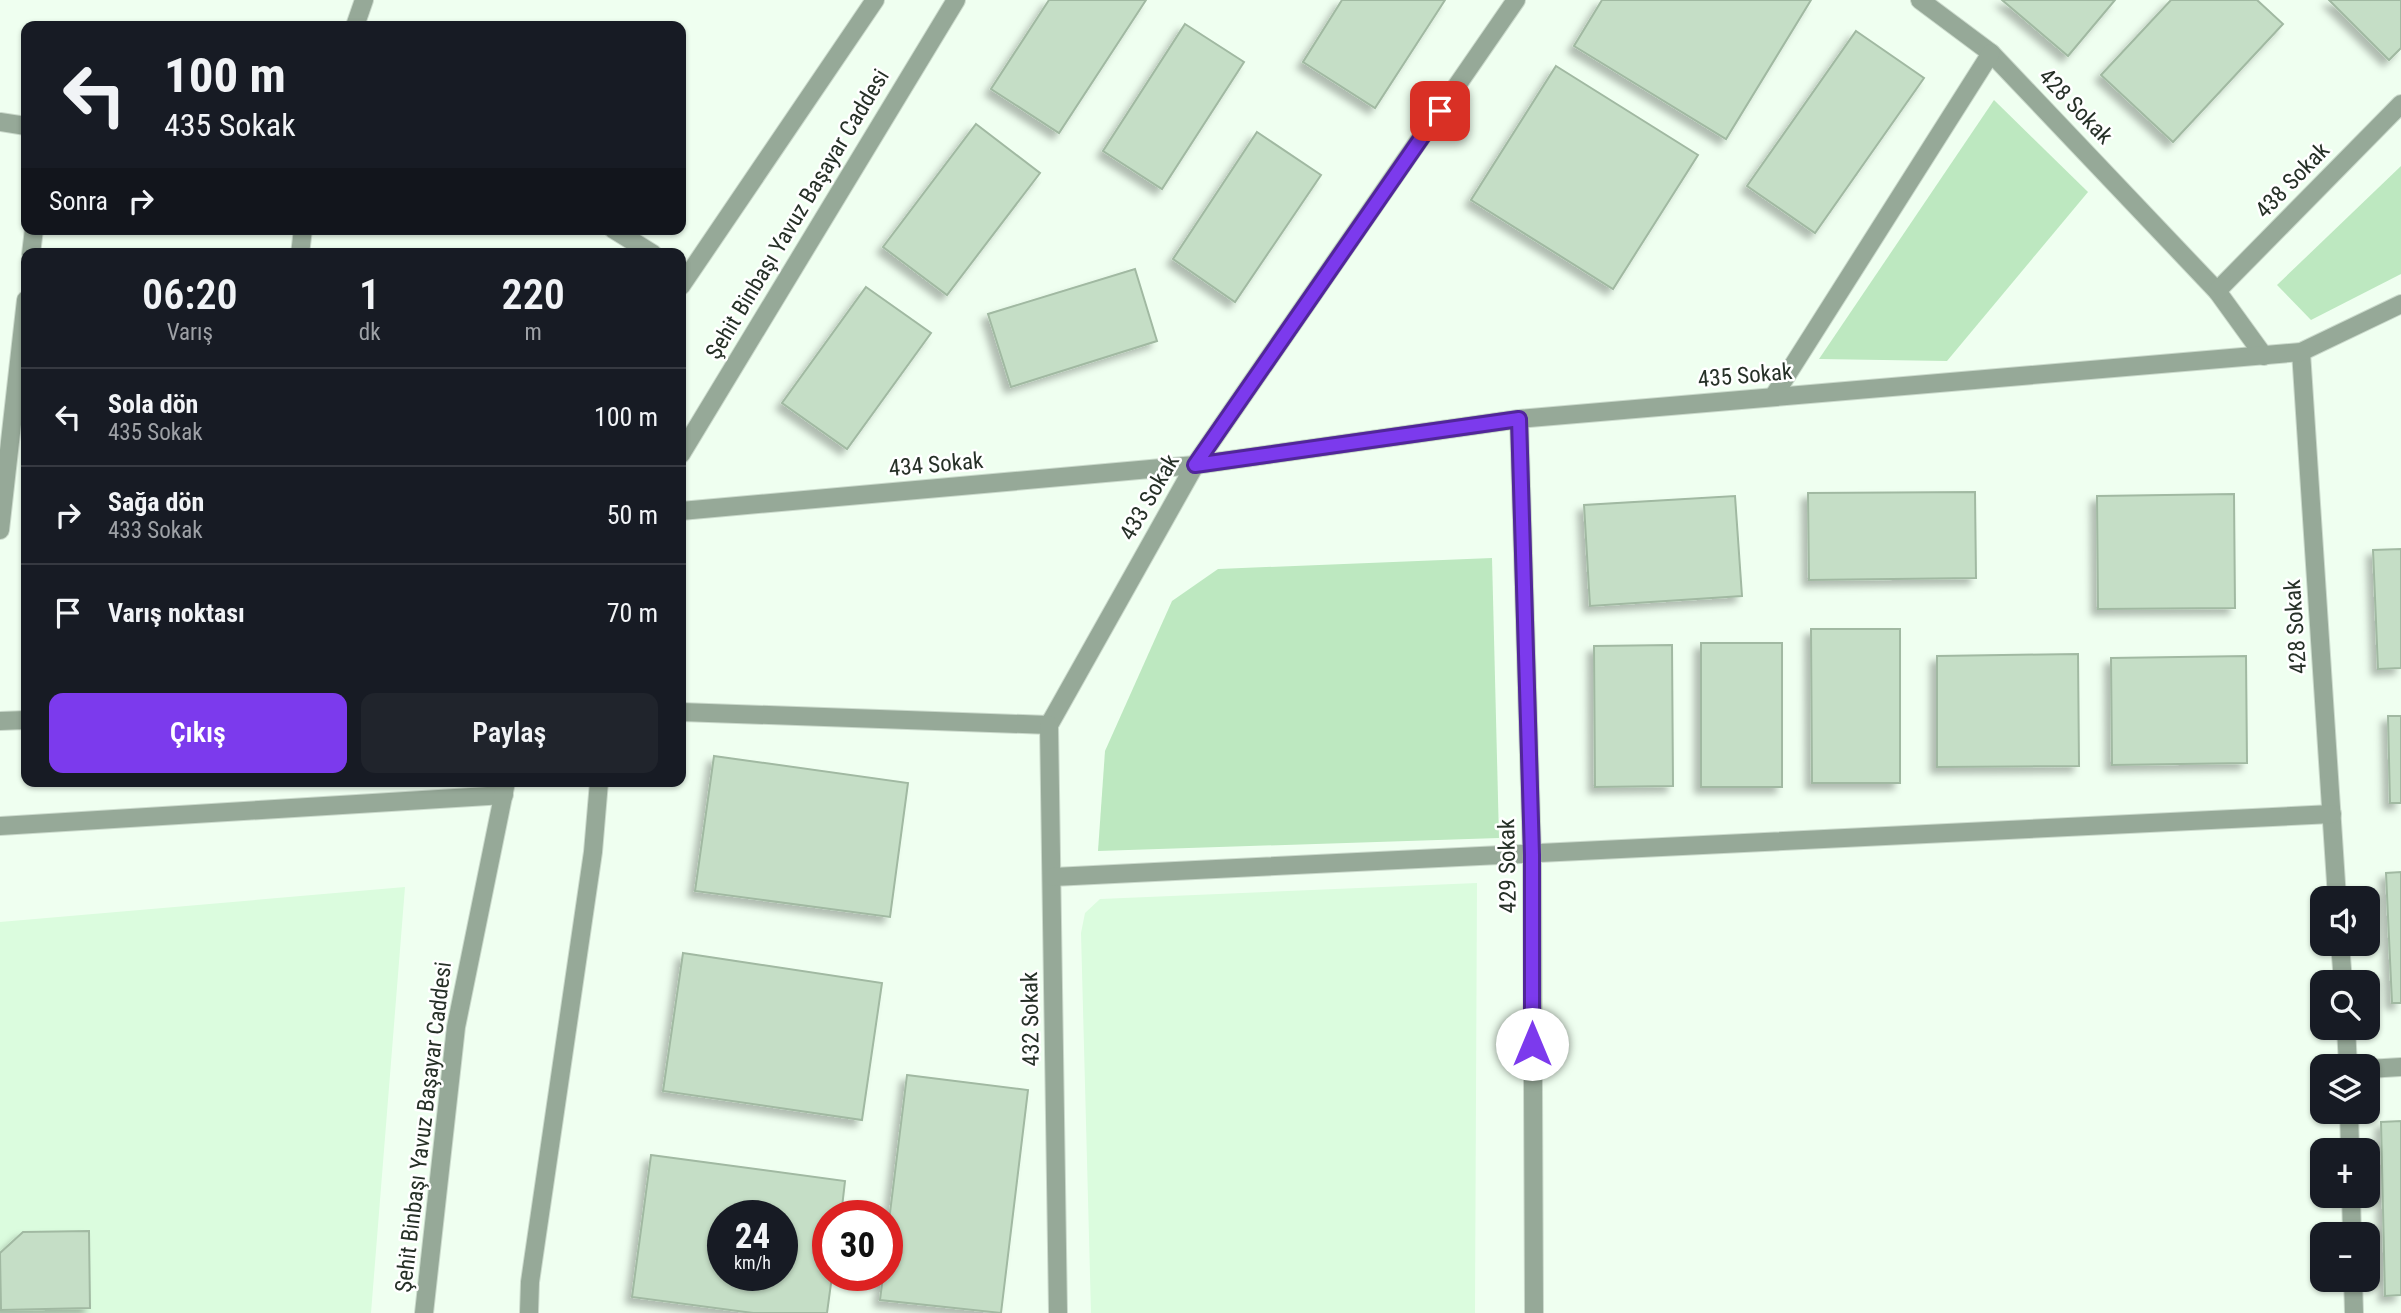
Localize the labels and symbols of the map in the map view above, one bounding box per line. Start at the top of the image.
street label: 428 Sokak [2033,63,2119,150]
street label: Şehit Binbaşı Yavuz Başayar Caddesi [700,65,895,364]
pin [1410,81,1470,141]
street label: 438 Sokak [2250,137,2335,224]
street label: 435 Sokak [1697,358,1794,393]
street label: 434 Sokak [888,447,985,482]
street label: 433 Sokak [1114,449,1185,545]
street label: 428 Sokak [2279,578,2312,675]
street label: 429 Sokak [1493,818,1522,914]
street label: Şehit Binbaşı Yavuz Başayar Caddesi [390,960,457,1294]
street label: 432 Sokak [1016,971,1045,1067]
position arrow [1495,1007,1569,1081]
speed limit sign: 30 [812,1200,903,1291]

